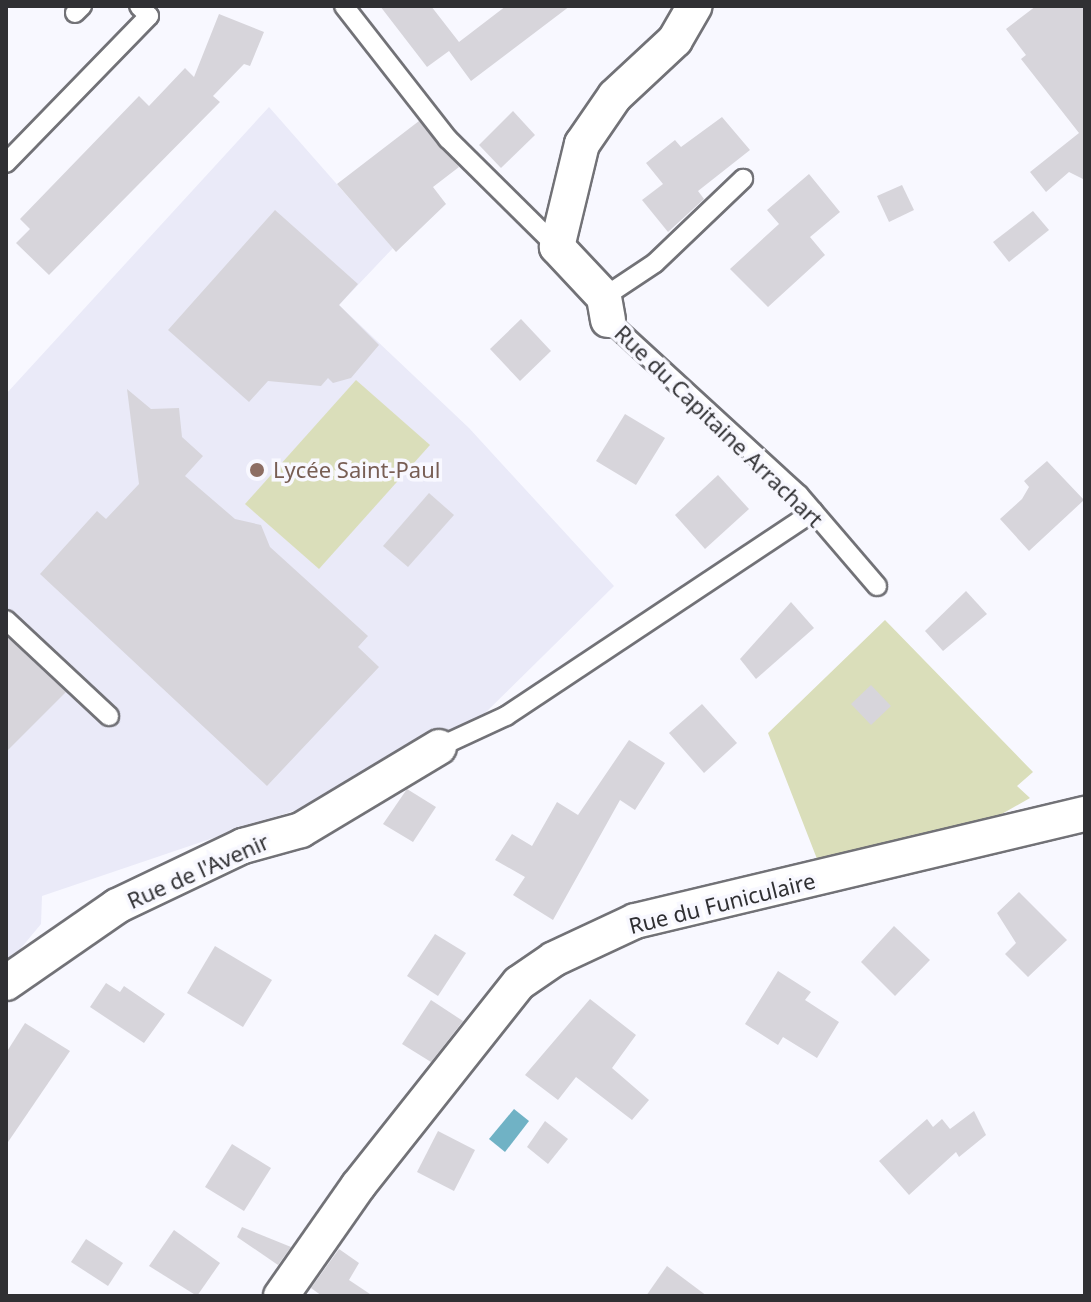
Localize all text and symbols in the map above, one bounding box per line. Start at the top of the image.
street label: Rue du Capitaine Arrachart [609,320,829,532]
place label: Lycée Saint-Paul [273,457,440,483]
marker: Lycée Saint-Paul [248,461,266,479]
street label: Rue de l'Avenir [123,828,273,914]
street label: Rue du Funiculaire [626,867,818,939]

